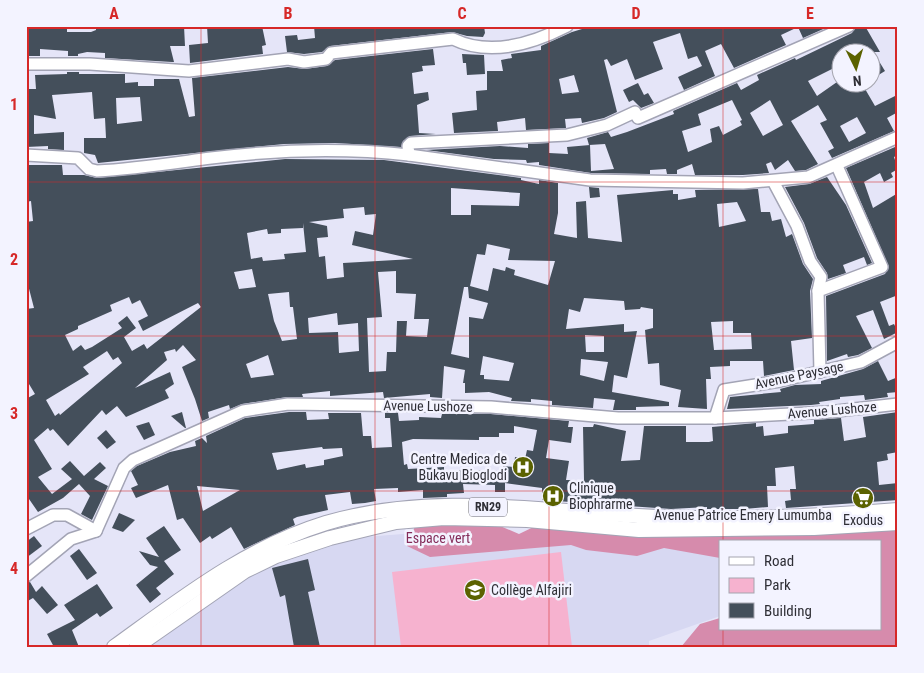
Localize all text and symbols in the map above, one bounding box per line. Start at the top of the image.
text: A [109,4,119,23]
text: B [284,4,293,23]
text: C [457,4,467,23]
text: D [631,4,641,23]
text: E [806,4,814,23]
north arrow [832,42,882,92]
text: N [852,73,862,89]
text: 1 [10,95,18,114]
text: 2 [10,250,18,269]
street label: Avenue Paysage [753,358,845,392]
street label: Avenue Lushoze [383,397,473,415]
street label: Avenue Lushoze [787,398,878,422]
text: 3 [10,404,18,423]
place label: Centre Medica de Bukavu Bioglodi [410,451,507,483]
hospital icon: Centre Medica de Bukavu Bioglodi [511,455,535,479]
place label: Clinique Biophrarme [569,480,633,512]
hospital icon: Clinique Biophrarme [541,484,565,508]
supermarket icon: Exodus [851,486,875,510]
road number: RN29 [469,498,507,516]
street label: Avenue Patrice Emery Lumumba [654,507,832,523]
place label: Exodus [843,512,883,528]
park label: Espace vert [406,530,470,546]
legend [719,540,882,630]
text: Road [764,552,794,570]
text: 4 [10,559,18,578]
text: Park [764,576,791,594]
school or university icon: Collège Alfajiri [463,578,487,602]
place label: Collège Alfajiri [491,582,572,598]
text: Building [764,602,812,620]

